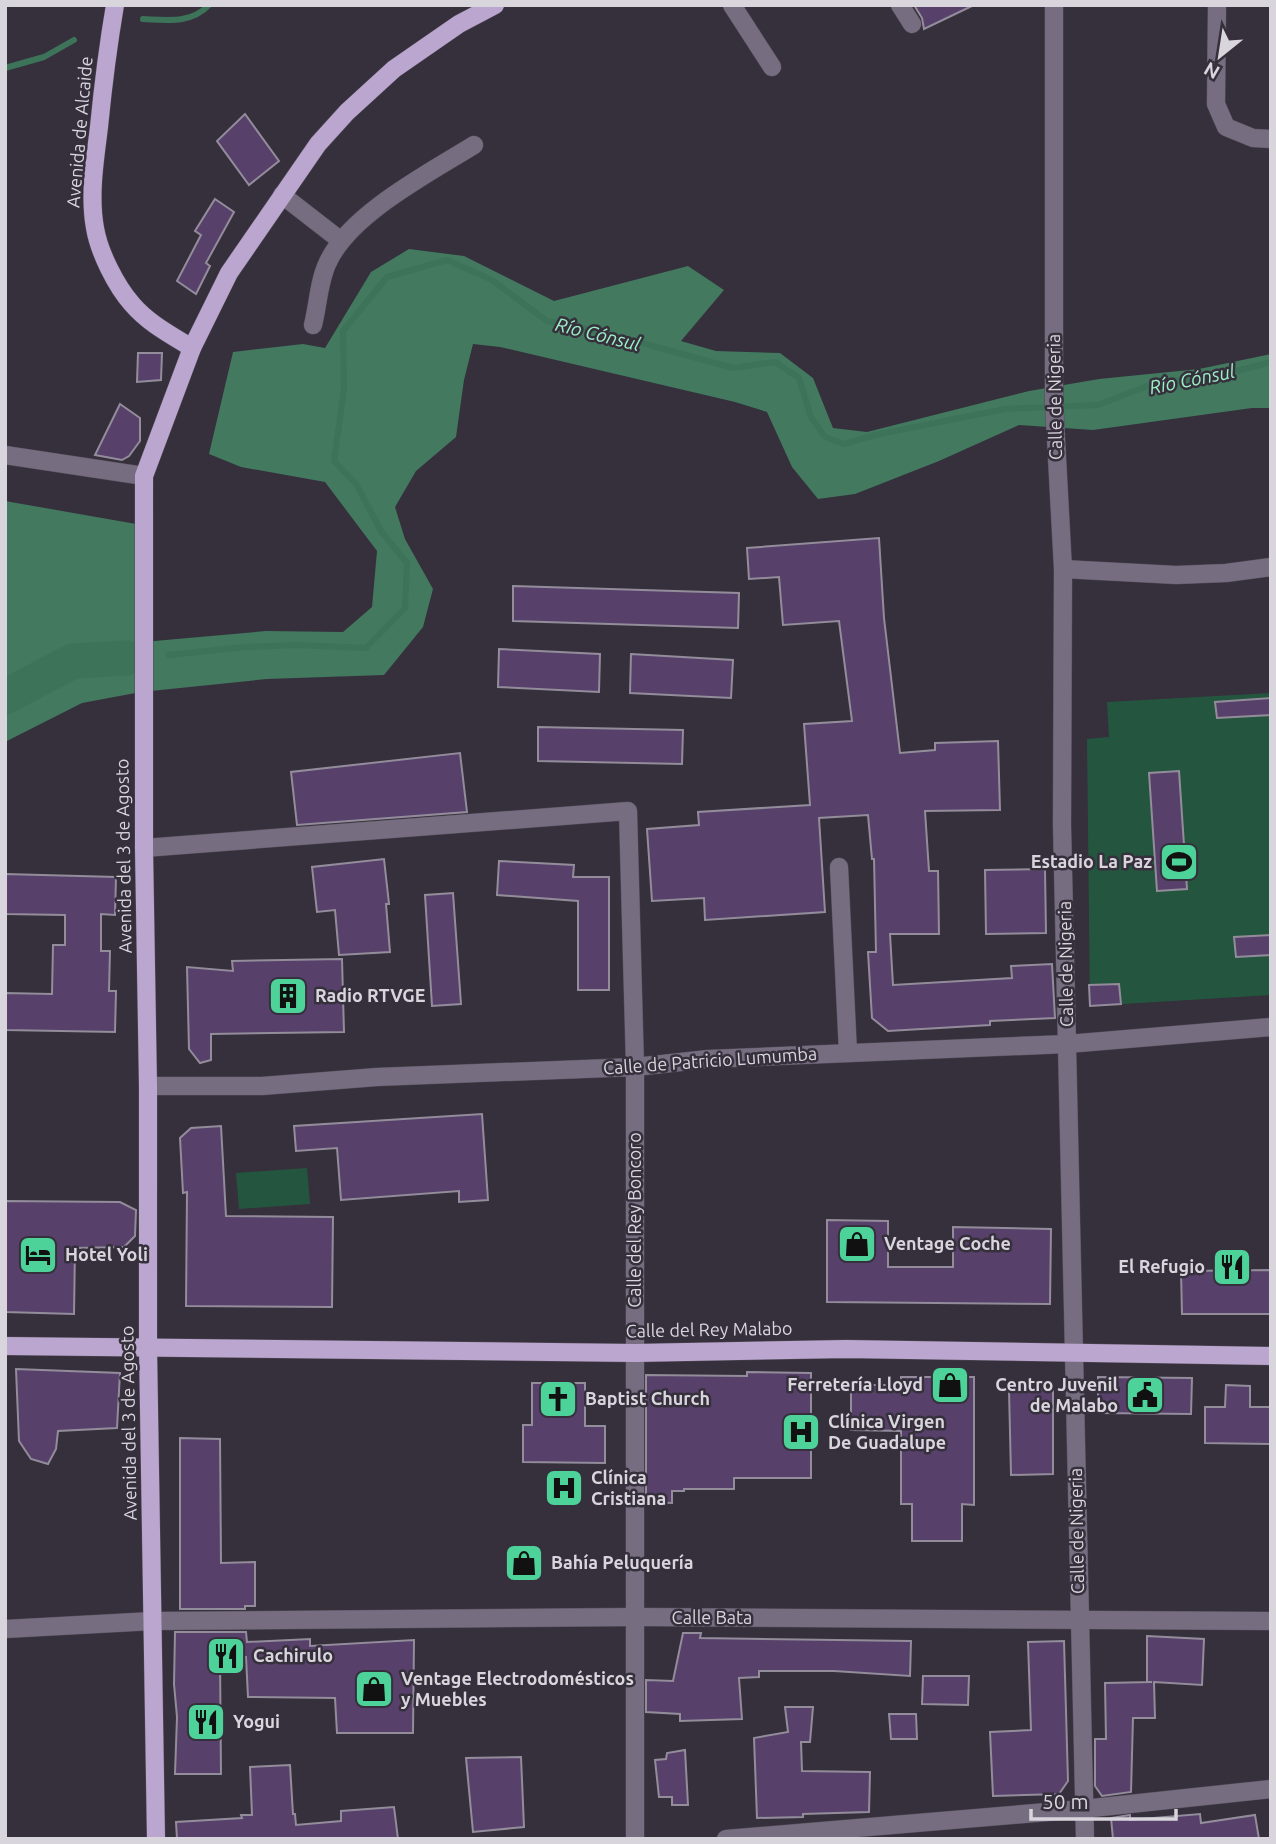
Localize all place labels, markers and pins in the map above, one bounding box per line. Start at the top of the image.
sports icon: Estadio La Paz [1158,841,1200,883]
place label: Estadio La Paz [1031,851,1152,871]
building icon: Radio RTVGE [267,975,309,1017]
place label: Radio RTVGE [315,985,426,1005]
shop icon: Ventage Coche [836,1223,878,1265]
place label: Ventage Coche [884,1233,1011,1253]
hotel icon: Hotel Yoli [17,1234,59,1276]
place label: Hotel Yoli [65,1244,148,1264]
restaurant icon: El Refugio [1211,1246,1253,1288]
place label: El Refugio [1118,1256,1205,1276]
shop icon: Ferretería Lloyd [929,1364,971,1406]
place label: Ferretería Lloyd [787,1374,923,1394]
place label: Centro Juvenil de Malabo [995,1374,1119,1415]
public building icon: Centro Juvenil de Malabo [1124,1374,1166,1416]
church icon: Baptist Church [537,1378,579,1420]
place label: Baptist Church [585,1388,710,1408]
hospital icon: Clínica Virgen De Guadalupe [780,1411,822,1453]
place label: Clínica Virgen De Guadalupe [828,1411,946,1452]
hospital icon: Clínica Cristiana [543,1467,585,1509]
place label: Clínica Cristiana [591,1467,666,1508]
shop icon: Bahía Peluquería [503,1542,545,1584]
place label: Bahía Peluquería [551,1552,694,1572]
restaurant icon: Cachirulo [205,1635,247,1677]
place label: Cachirulo [253,1645,333,1665]
shop icon: Ventage Electrodomésticos y Muebles [353,1668,395,1710]
place label: Ventage Electrodomésticos y Muebles [401,1668,634,1709]
restaurant icon: Yogui [185,1701,227,1743]
place label: Yogui [233,1711,280,1731]

